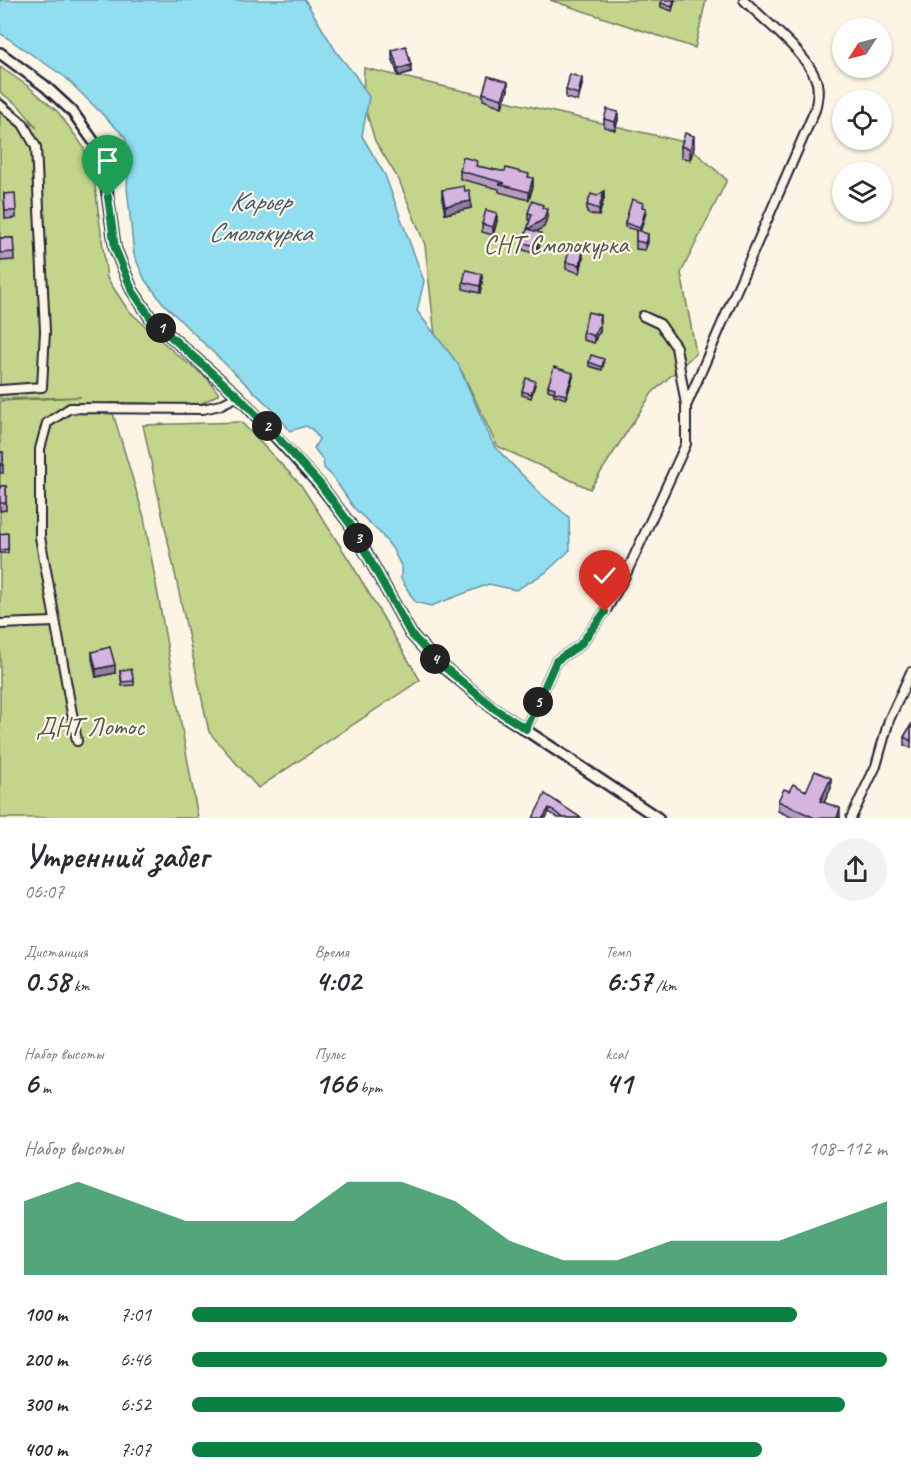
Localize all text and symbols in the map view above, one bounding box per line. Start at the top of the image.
north arrow [832,18,892,78]
map controls [832,18,892,222]
button: locate [832,90,892,150]
pin [82,135,133,197]
icon: arrive [91,144,124,177]
button: layers [832,162,892,222]
water label: Карьер Смолокурка [208,184,314,249]
park label: СНТ Смолокурка [483,228,630,261]
pin: 1 [146,313,176,343]
text: 1 [157,318,165,338]
pin: 2 [252,411,282,441]
text: 2 [263,416,271,436]
pin: 3 [343,523,373,553]
text: 3 [354,528,362,548]
pin [579,550,630,612]
icon: check [588,559,621,592]
pin: 4 [420,644,450,674]
text: 4 [431,649,439,669]
pin: 5 [523,687,553,717]
text: 5 [535,692,541,712]
park label: ДНТ Лотос [36,710,145,743]
text: Утренний забег [24,835,208,877]
button: share [824,838,887,901]
text: 06:07 [24,879,64,904]
text: Дистанция [24,942,88,962]
text: Время [315,942,348,962]
text: Темп [605,942,631,962]
text: 0.58 [24,962,70,1000]
text: 4:02 [315,962,361,1000]
text: 6:57 [605,962,652,1000]
text: km [70,976,89,996]
text: /km [652,976,677,996]
text: Набор высоты [24,1044,103,1064]
text: Пульс [315,1044,346,1064]
text: kcal [605,1044,626,1064]
text: 6 [24,1064,38,1102]
text: 166 [315,1064,356,1102]
text: 41 [605,1064,632,1102]
text: m [38,1078,51,1098]
text: bpm [356,1078,382,1098]
text: Набор высоты [24,1136,123,1161]
text: 108–112 m [808,1136,887,1161]
text: 100 m [24,1302,67,1327]
text: 7:01 [120,1302,151,1327]
text: 200 m [24,1347,67,1372]
text: 6:46 [120,1347,151,1372]
text: 300 m [24,1392,67,1417]
text: 6:52 [120,1392,151,1417]
text: 400 m [24,1437,67,1462]
text: 7:07 [120,1437,151,1462]

